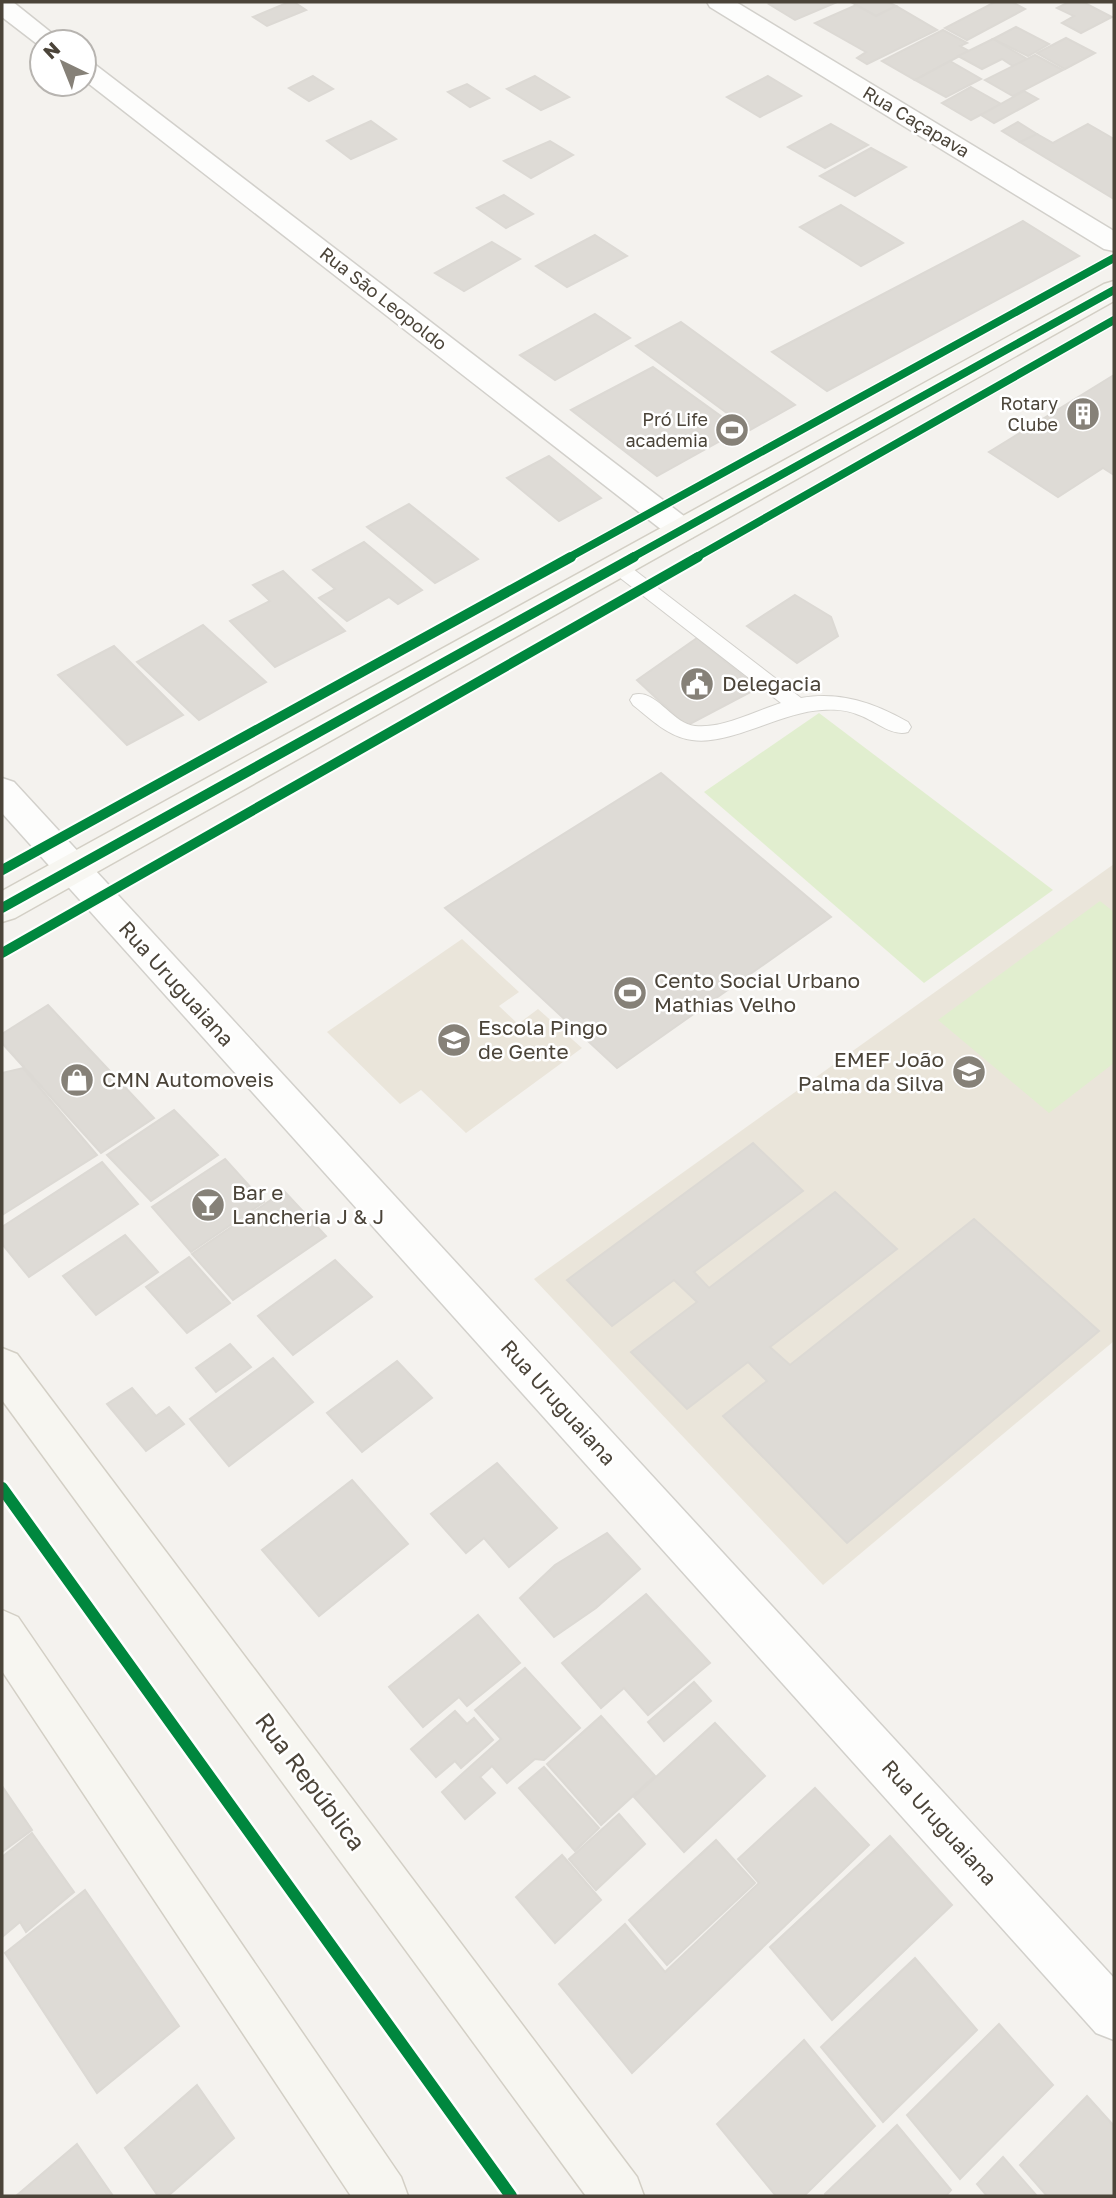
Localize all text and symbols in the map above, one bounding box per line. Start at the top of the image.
north arrow [28,28,98,98]
text: N [38,37,64,64]
street label: Rua Caçapava [859,81,974,162]
street label: Rua São Leopoldo [316,242,451,355]
place label: Rotary Clube [1000,392,1058,435]
building icon: Rotary Clube [1064,395,1102,433]
place label: Pró Life academia [625,408,708,451]
sports icon: Pró Life academia [713,411,751,449]
public building icon: Delegacia [678,665,716,703]
place label: Delegacia [722,670,821,696]
street label: Rua Uruguaiana [114,915,240,1051]
place label: Cento Social Urbano Mathias Velho [654,967,860,1017]
sports icon: Cento Social Urbano Mathias Velho [611,974,649,1012]
place label: Escola Pingo de Gente [478,1014,608,1064]
school or university icon: Escola Pingo de Gente [435,1021,473,1059]
place label: EMEF João Palma da Silva [798,1046,944,1096]
school or university icon: EMEF João Palma da Silva [950,1053,988,1091]
shop icon: CMN Automoveis [58,1061,96,1099]
place label: CMN Automoveis [102,1066,274,1092]
place label: Bar e Lancheria J & J [232,1179,384,1229]
bar icon: Bar e Lancheria J & J [189,1186,227,1224]
street label: Rua Uruguaiana [496,1334,622,1470]
street label: Rua República [250,1707,372,1856]
street label: Rua Uruguaiana [877,1754,1003,1890]

